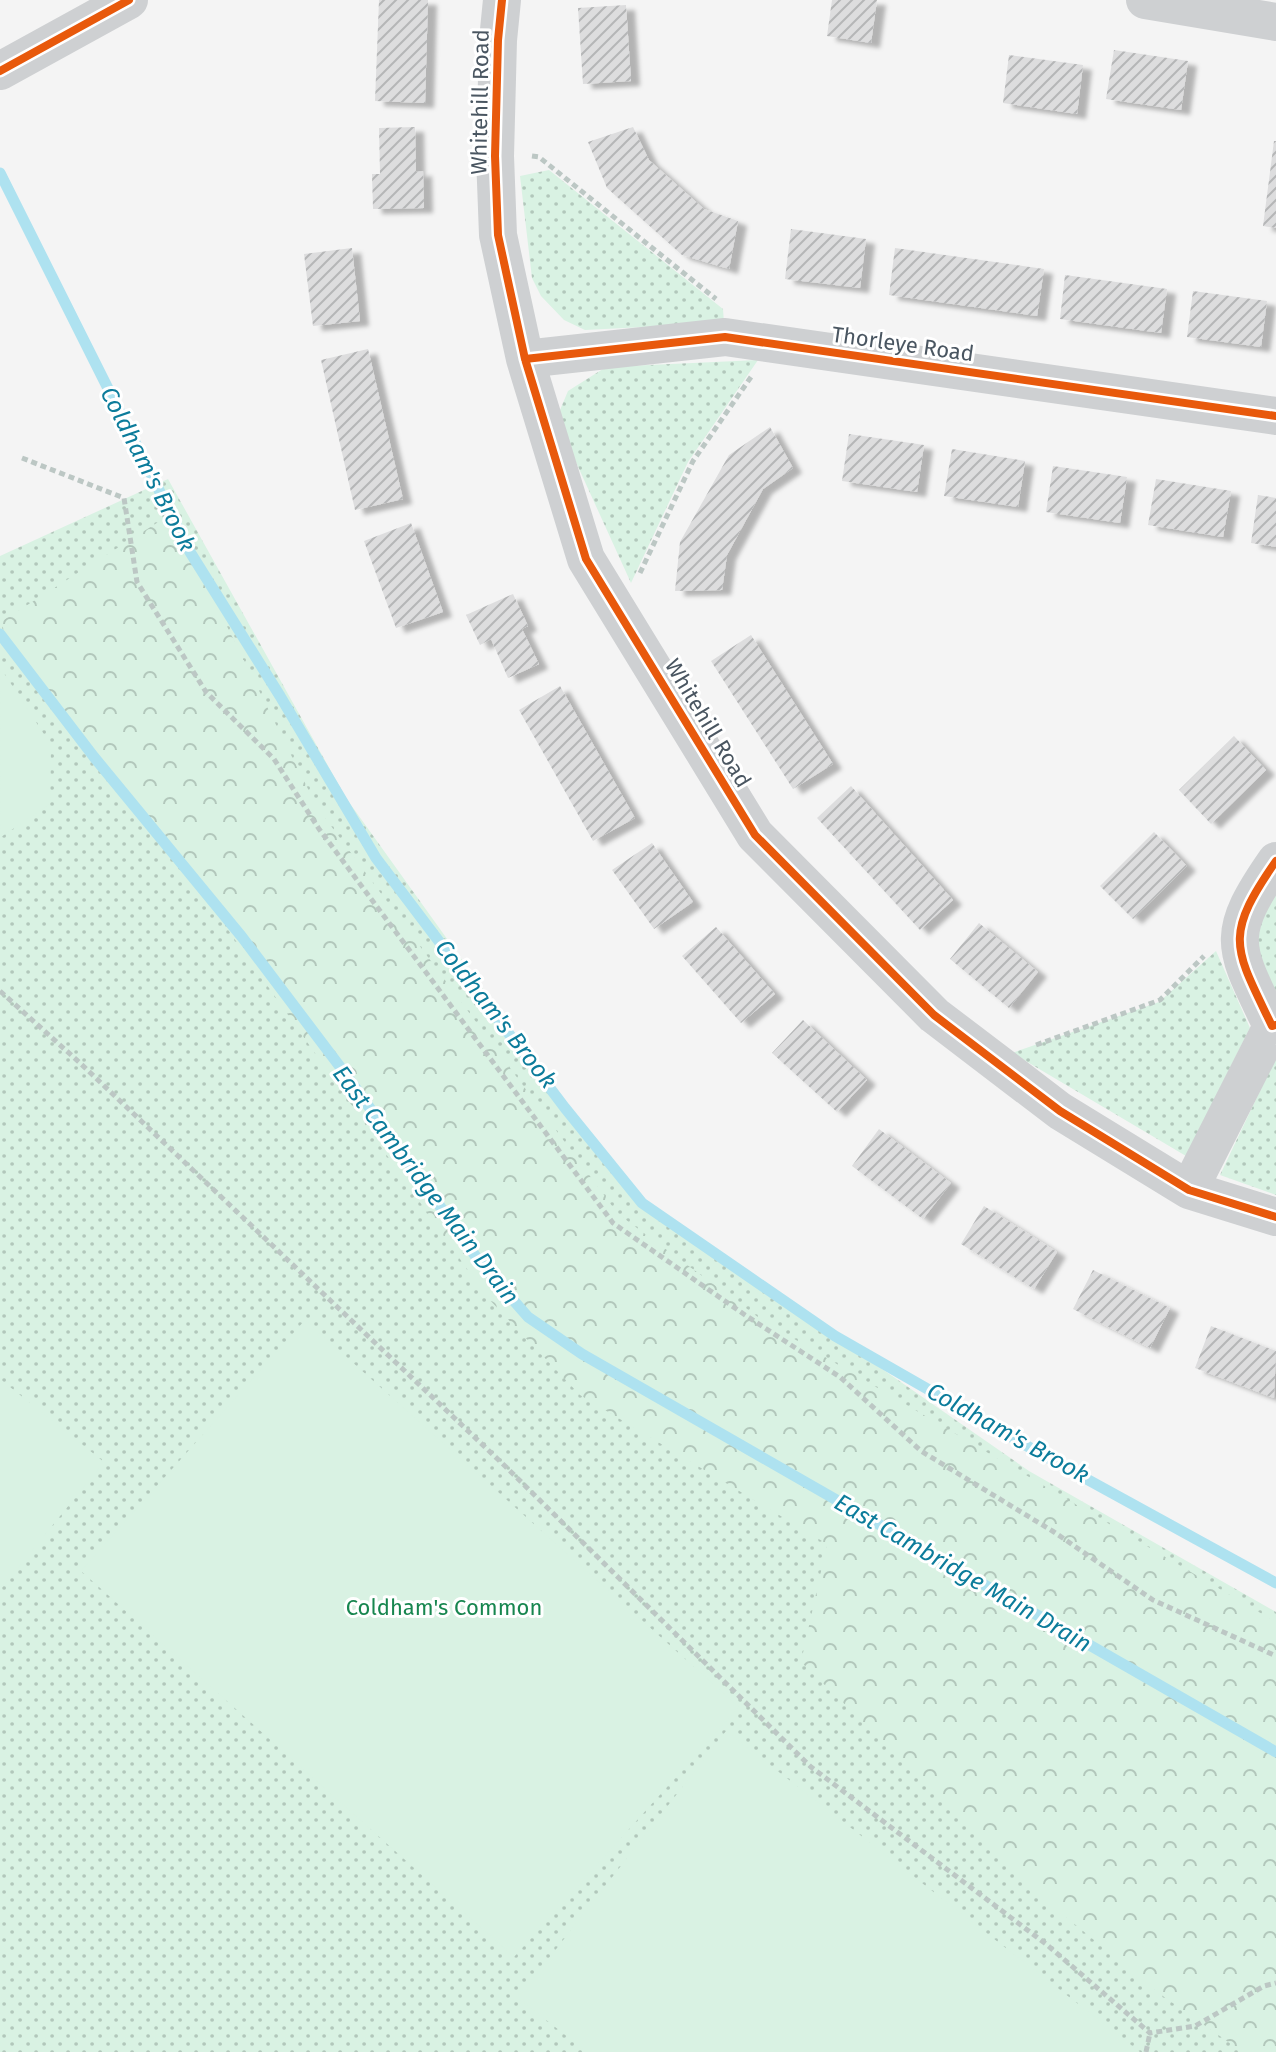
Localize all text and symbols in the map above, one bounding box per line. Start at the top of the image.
street label: Whitehill Road [465,29,495,175]
street label: Thorleye Road [830,321,976,367]
water label: Coldham's Brook [94,382,202,556]
street label: Whitehill Road [659,654,757,792]
water label: Coldham's Brook [429,934,563,1094]
water label: East Cambridge Main Drain [327,1060,525,1310]
water label: Coldham's Brook [922,1377,1094,1489]
water label: East Cambridge Main Drain [830,1488,1096,1658]
park label: Coldham's Common [346,1594,542,1621]

